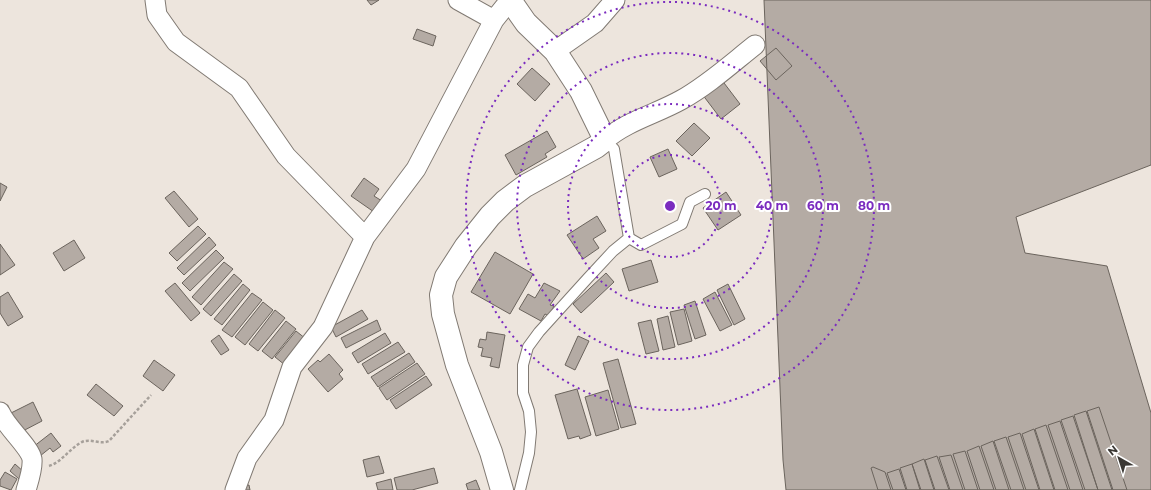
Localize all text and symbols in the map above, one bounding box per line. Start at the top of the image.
text: 20 m [705,198,737,213]
text: 40 m [756,198,788,213]
text: 60 m [807,198,839,213]
text: 80 m [858,198,890,213]
centre of rings [663,199,677,213]
north arrow [1099,438,1139,478]
text: N [1105,442,1121,458]

